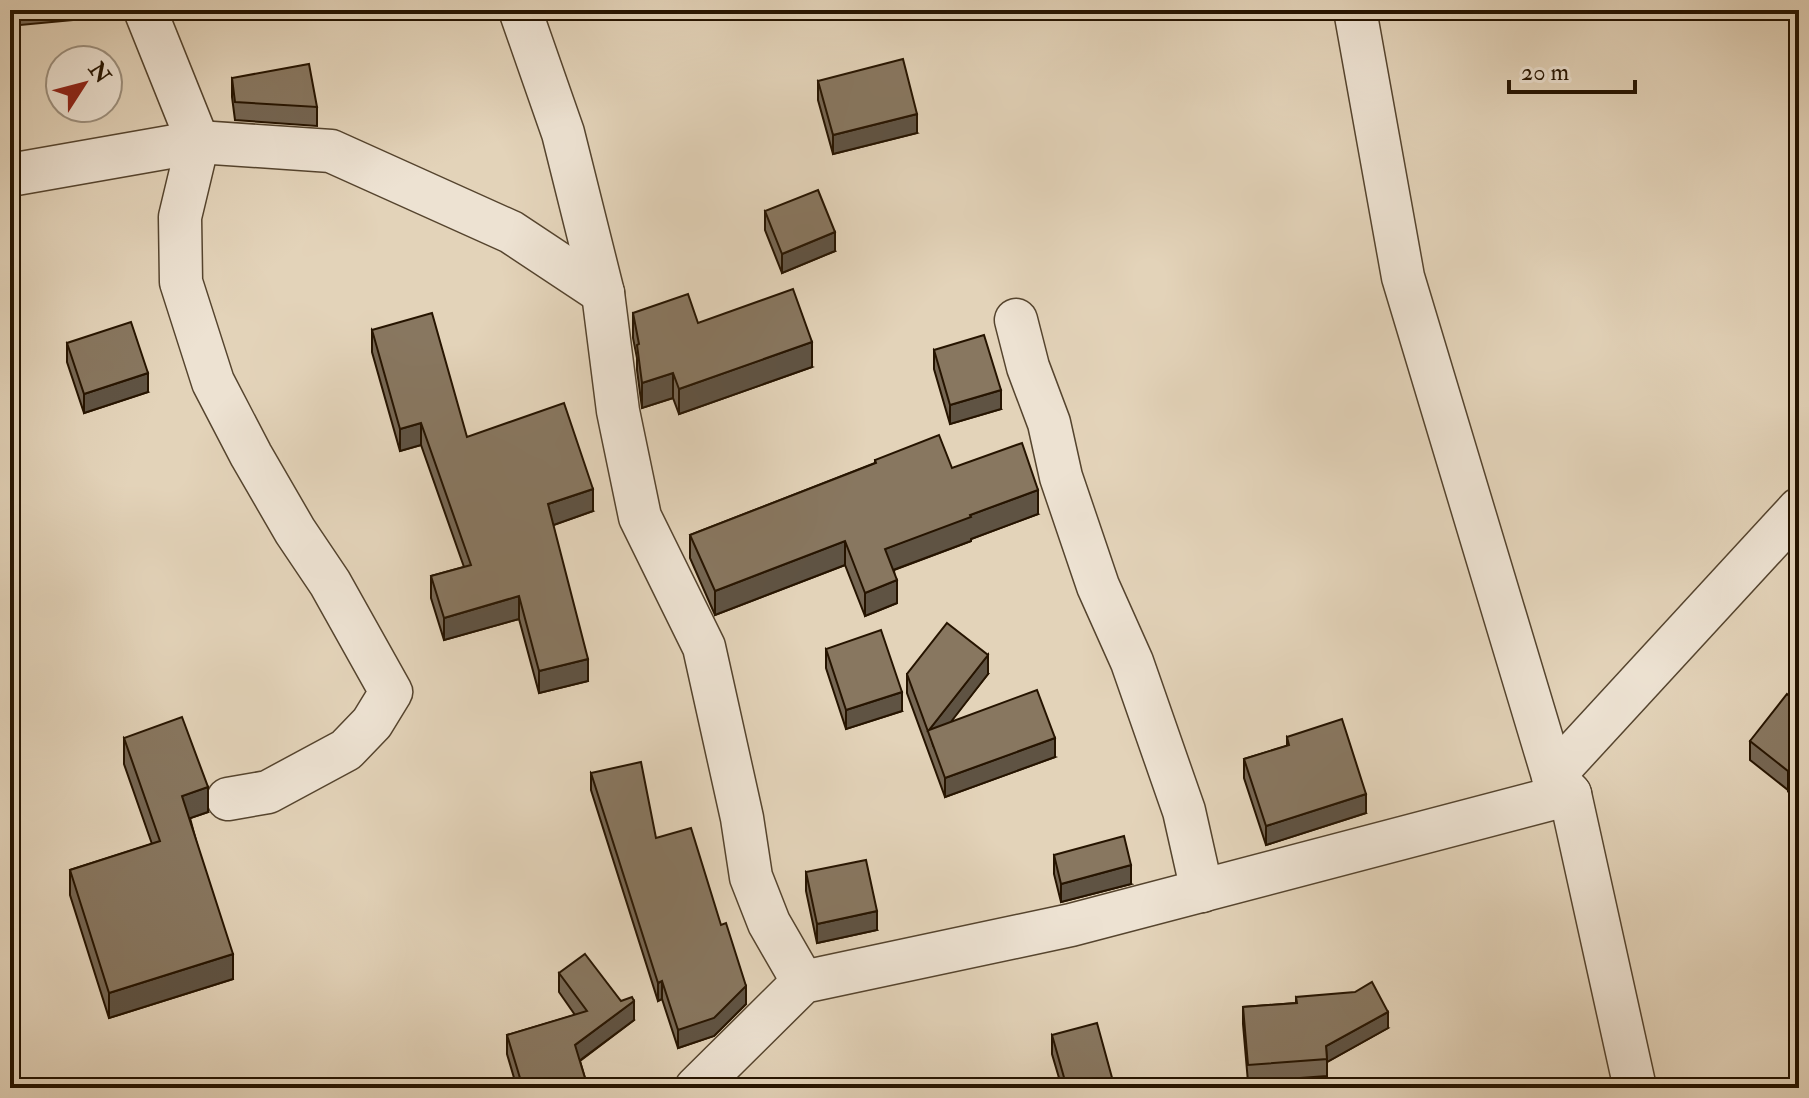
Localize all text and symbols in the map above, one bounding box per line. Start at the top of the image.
north arrow [44,44,124,124]
scale bar [1509,44,1635,94]
text: N [82,56,117,89]
text: 20 m [1521,57,1570,88]

